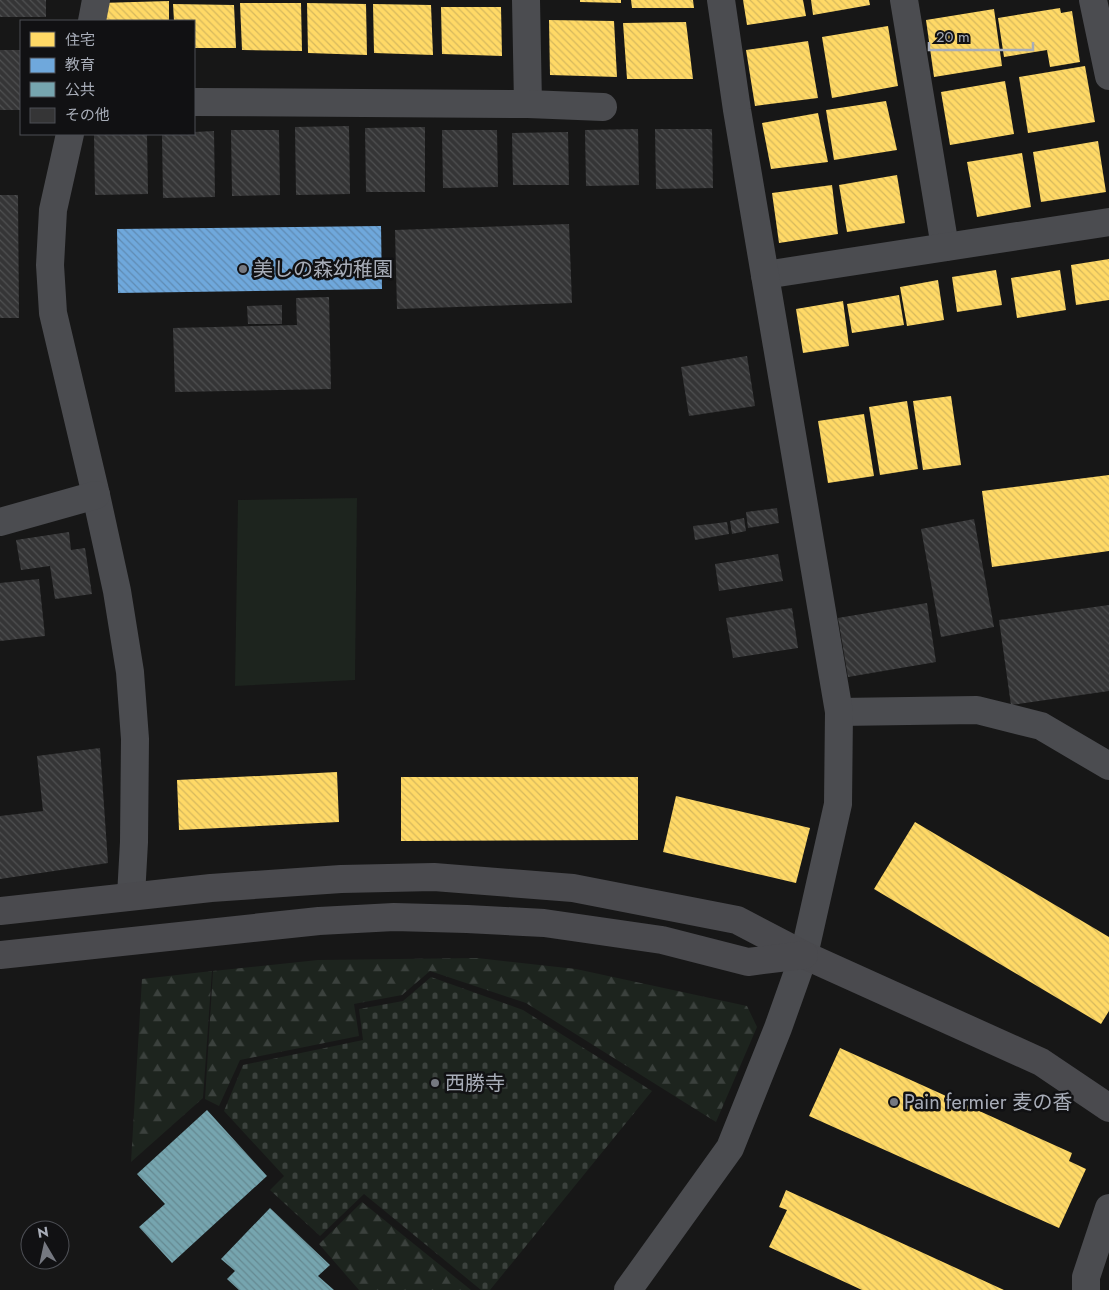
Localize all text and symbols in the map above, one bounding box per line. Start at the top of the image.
legend [20,20,195,135]
scale bar [929,20,1033,52]
text: 20 m [936,26,970,48]
text: 住宅 [65,29,95,51]
text: 教育 [65,54,95,76]
text: 公共 [65,79,95,101]
text: その他 [65,104,110,126]
place label: 美しの森幼稚園 [253,255,393,284]
marker: 美しの森幼稚園 [237,263,249,275]
place label: 西勝寺 [445,1069,505,1098]
marker: 西勝寺 [429,1077,441,1089]
place label: Pain fermier 麦の香 [904,1088,1073,1117]
marker: Pain fermier 麦の香 [888,1096,900,1108]
north arrow [20,1220,70,1270]
text: N [36,1221,50,1243]

